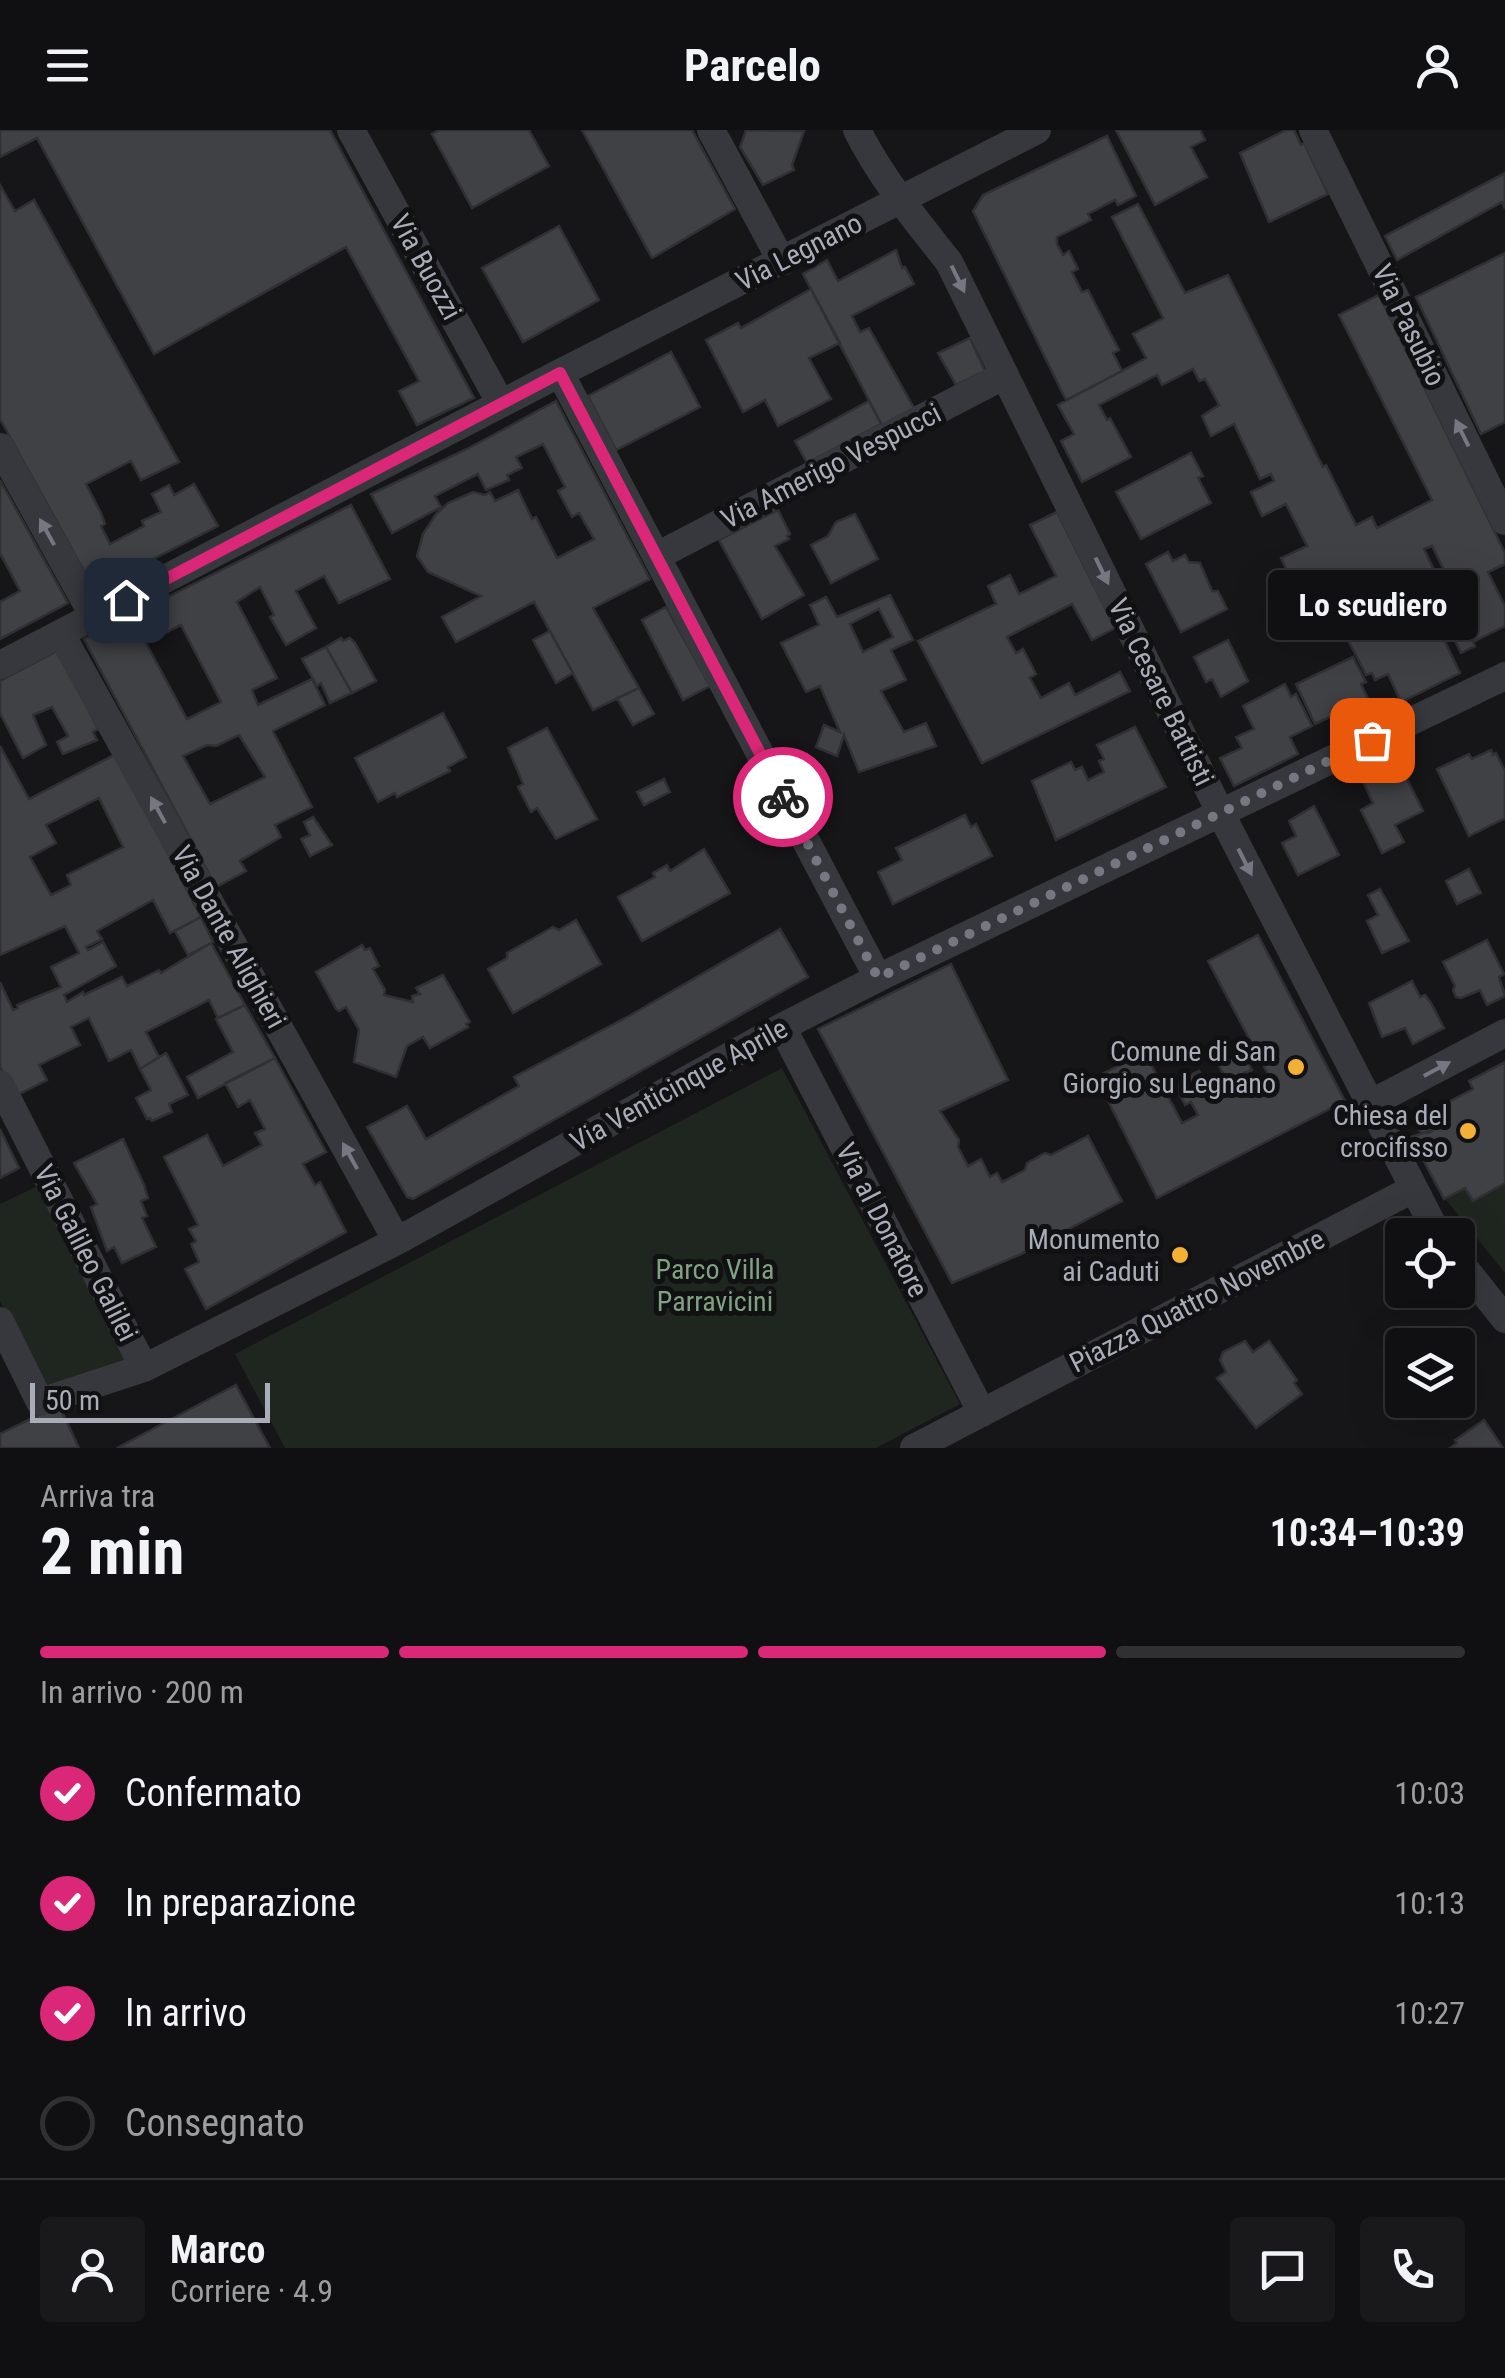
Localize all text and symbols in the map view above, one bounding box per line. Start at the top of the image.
icon: menu [40,38,95,93]
icon: person [1410,38,1465,93]
text: Parcelo [684,39,821,92]
street label: Via Legnano [731,206,867,298]
street label: Via Buozzi [384,208,468,326]
street label: Via Pasubio [1365,259,1453,391]
one-way arrow [949,265,966,294]
street label: Via Amerigo Vespucci [716,396,946,536]
one-way arrow [1454,418,1471,447]
one-way arrow [38,518,56,546]
one-way arrow [1093,557,1110,586]
pin [84,558,169,643]
callout: Lo scudiero [1267,570,1477,640]
icon: home [99,573,154,628]
text: Lo scudiero [1299,586,1447,624]
street label: Via Cesare Battisti [1101,593,1221,791]
pin [1330,698,1415,783]
icon: bag [1345,713,1400,768]
courier [733,747,833,847]
icon: bike [756,770,811,825]
one-way arrow [150,796,168,824]
street label: Via Dante Alighieri [165,840,293,1034]
one-way arrow [1236,848,1253,877]
street label: Via Venticinque Aprile [565,1012,793,1158]
place label: Comune di San Giorgio su Legnano [1062,1035,1276,1100]
marker: Comune di San Giorgio su Legnano [1285,1056,1307,1078]
one-way arrow [1422,1061,1451,1078]
place label: Chiesa del crocifisso [1333,1099,1448,1164]
marker: Chiesa del crocifisso [1457,1120,1479,1142]
street label: Via al Donatore [829,1137,935,1303]
one-way arrow [341,1141,358,1170]
street label: Via Galileo Galilei [27,1159,145,1347]
map controls [1385,1218,1475,1418]
button: locate [1385,1218,1475,1308]
street label: Piazza Quattro Novembre [1064,1222,1330,1380]
place label: Monumento ai Caduti [1028,1223,1160,1288]
marker: Monumento ai Caduti [1169,1244,1191,1266]
park label: Parco Villa Parravicini [656,1253,774,1318]
button: layers [1385,1328,1475,1418]
scale bar [30,1378,270,1422]
text: 50 m [45,1384,100,1417]
text: Arriva tra [40,1477,155,1515]
text: 10:34–10:39 [1270,1511,1465,1555]
text: 2 min [40,1514,184,1590]
text: In arrivo · 200 m [40,1673,244,1711]
icon: check [40,1766,95,1821]
text: Confermato [125,1771,302,1815]
text: 10:03 [1394,1774,1465,1812]
icon: check [40,1876,95,1931]
text: In preparazione [125,1881,356,1925]
text: 10:13 [1394,1884,1465,1922]
icon: check [40,1986,95,2041]
text: In arrivo [125,1991,247,2035]
text: 10:27 [1394,1994,1465,2032]
text: Consegnato [125,2101,304,2145]
button: person [40,2217,145,2322]
button: chat [1230,2217,1335,2322]
button: phone [1360,2217,1465,2322]
text: Marco [170,2228,265,2272]
text: Corriere · 4.9 [170,2272,333,2310]

